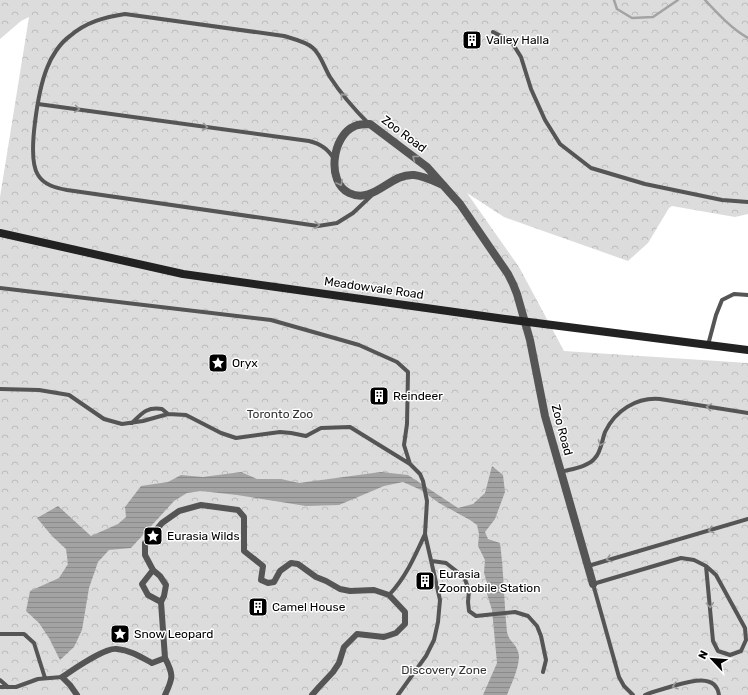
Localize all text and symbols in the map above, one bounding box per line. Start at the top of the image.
building icon: Valley Halla [461,29,483,51]
place label: Valley Halla [486,33,549,47]
one-way arrow [341,93,348,100]
one-way arrow [73,104,80,113]
street label: Zoo Road [379,113,429,155]
one-way arrow [202,122,208,131]
one-way arrow [413,155,420,162]
one-way arrow [335,179,342,186]
one-way arrow [314,221,320,229]
street label: Meadowvale Road [323,274,425,302]
place icon: Oryx [207,352,229,374]
place label: Oryx [232,356,258,370]
building icon: Reindeer [368,385,390,407]
place label: Reindeer [393,389,443,403]
street label: Zoo Road [548,403,576,457]
one-way arrow [706,403,713,412]
park label: Toronto Zoo [247,407,313,421]
one-way arrow [598,439,606,446]
place icon: Eurasia Wilds [142,525,164,547]
one-way arrow [707,525,714,534]
place label: Eurasia Wilds [167,529,240,543]
one-way arrow [606,554,613,563]
place label: Eurasia Zoomobile Station [439,567,540,595]
building icon: Eurasia Zoomobile Station [414,570,436,592]
building icon: Camel House [247,596,269,618]
place label: Camel House [272,600,346,614]
one-way arrow [705,602,714,608]
place icon: Snow Leopard [109,623,131,645]
place label: Snow Leopard [134,627,213,641]
north arrow [692,639,732,679]
text: N [696,648,711,661]
park label: Discovery Zone [401,663,487,677]
one-way arrow [671,681,678,690]

